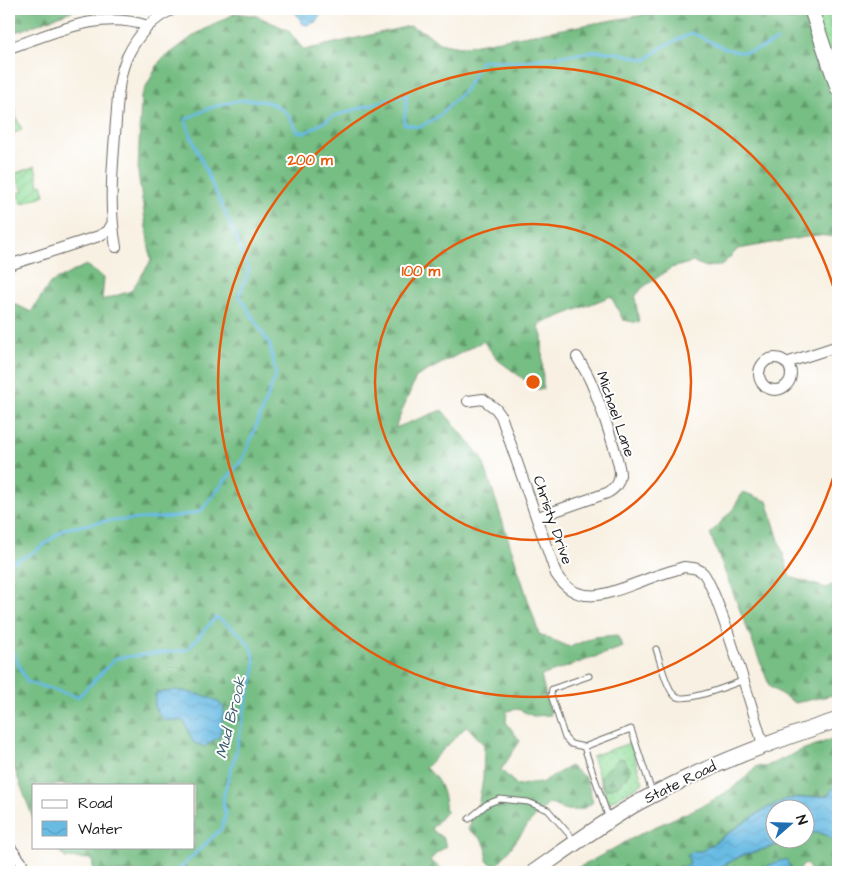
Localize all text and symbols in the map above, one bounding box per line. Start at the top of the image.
text: 200 m [286,150,333,171]
text: 100 m [402,261,441,282]
street label: Michael Lane [591,369,640,460]
centre of rings [524,373,542,391]
street label: Christy Drive [527,473,578,568]
water label: Mud Brook [210,673,252,761]
street label: State Road [641,756,720,809]
legend [32,784,195,848]
text: Road [78,793,113,814]
north arrow [764,798,814,848]
text: N [790,812,812,828]
text: Water [78,819,122,840]

